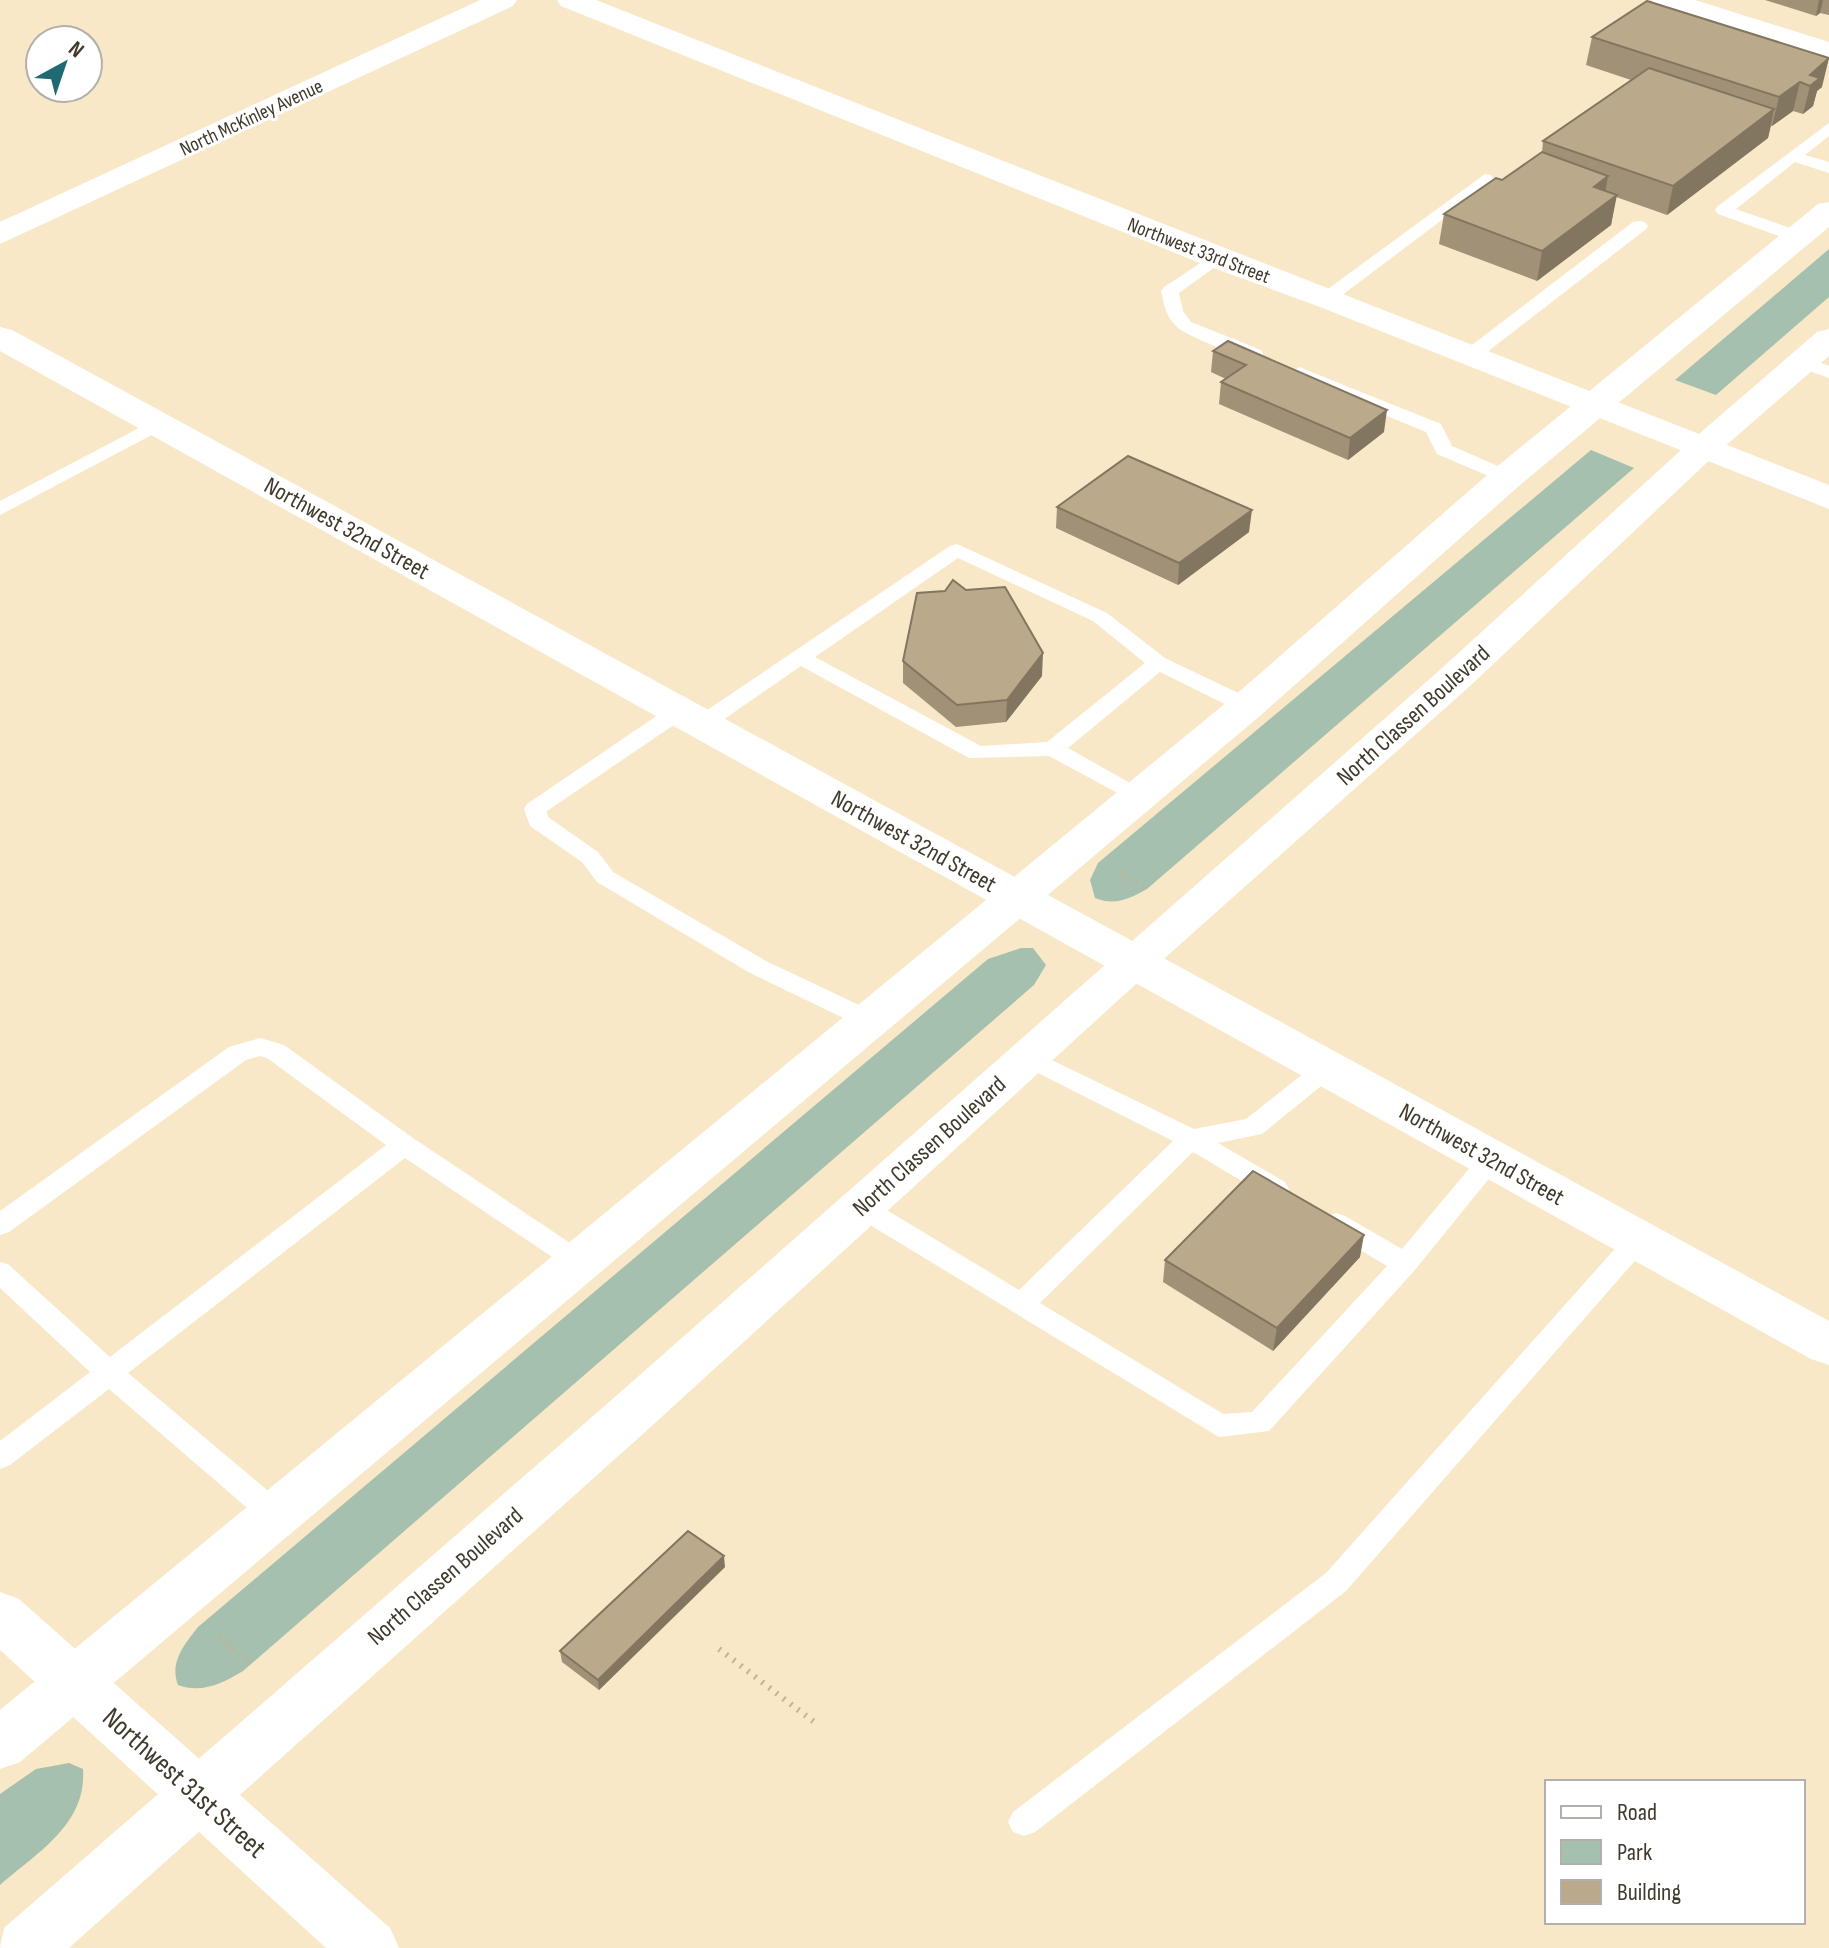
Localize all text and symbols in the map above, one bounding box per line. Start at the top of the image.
north arrow [24,24,104,104]
text: N [63,36,89,64]
street label: North McKinley Avenue [176,74,327,162]
street label: Northwest 33rd Street [1124,213,1273,289]
street label: Northwest 32nd Street [259,471,434,586]
street label: North Classen Boulevard [1331,639,1496,792]
street label: Northwest 32nd Street [826,784,1001,899]
street label: North Classen Boulevard [847,1070,1012,1223]
street label: Northwest 32nd Street [1394,1097,1569,1212]
street label: North Classen Boulevard [362,1501,529,1652]
street label: Northwest 31st Street [96,1701,272,1865]
legend [1545,1780,1805,1924]
text: Road [1617,1798,1657,1827]
text: Park [1617,1838,1652,1867]
text: Building [1617,1878,1681,1907]

